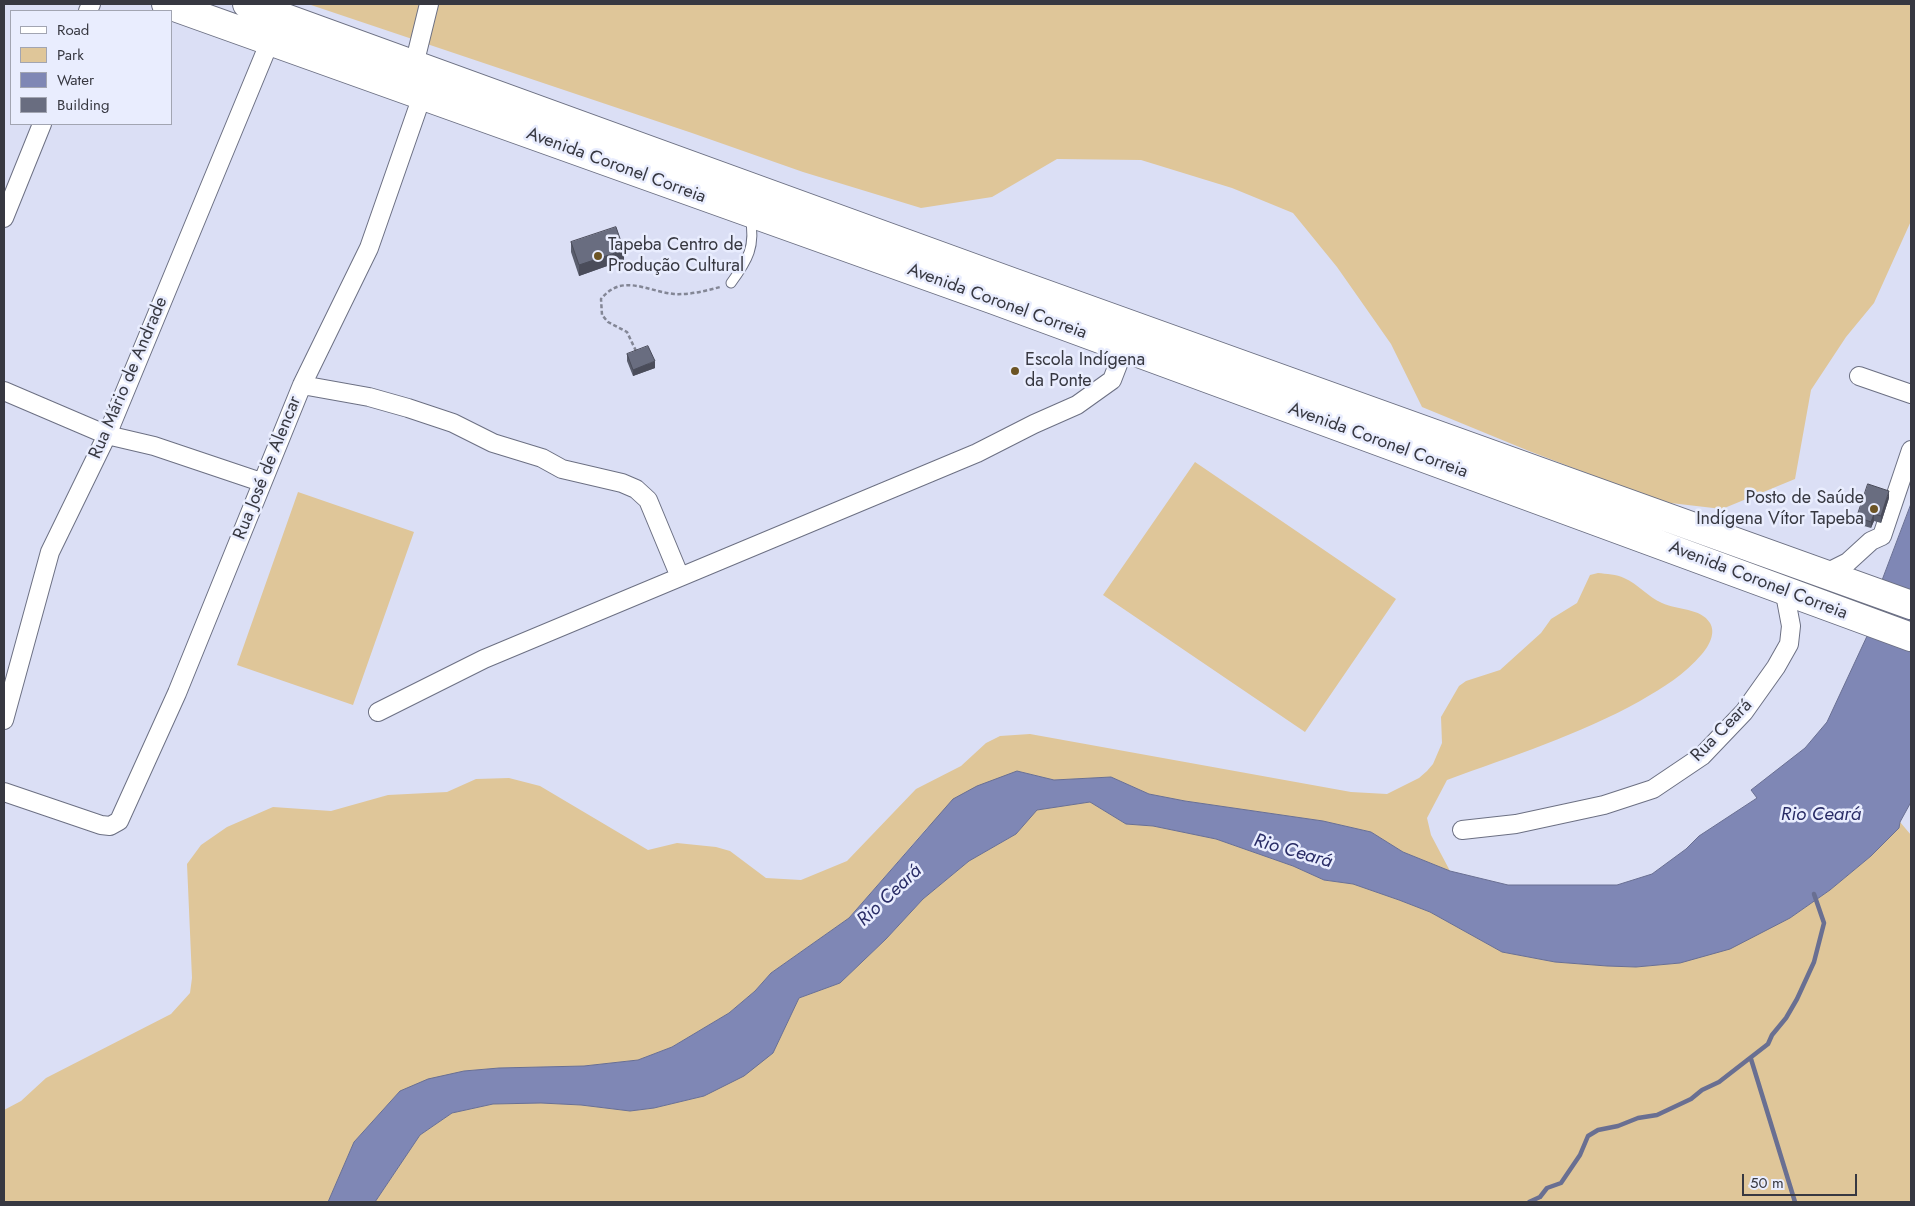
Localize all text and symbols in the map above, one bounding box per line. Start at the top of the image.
legend [10,10,172,125]
text: Road [57,19,89,41]
text: Park [57,44,84,66]
text: Water [57,69,94,91]
text: Building [57,94,109,116]
street label: Avenida Coronel Correia [523,123,709,209]
place label: Tapeba Centro de Produção Cultural [608,235,744,278]
marker: Tapeba Centro de Produção Cultural [592,250,604,262]
street label: Avenida Coronel Correia [904,259,1090,345]
street label: Rua Mário de Andrade [85,294,173,462]
place label: Escola Indígena da Ponte [1025,350,1145,392]
marker: Escola Indígena da Ponte [1009,365,1021,377]
street label: Rua José de Alencar [229,393,307,543]
street label: Avenida Coronel Correia [1285,398,1471,484]
place label: Posto de Saúde Indígena Vítor Tapeba [1696,488,1864,530]
marker: Posto de Saúde Indígena Vítor Tapeba [1868,503,1880,515]
street label: Avenida Coronel Correia [1666,537,1850,625]
street label: Rua Ceará [1687,695,1757,767]
water label: Rio Ceará [1781,804,1861,826]
water label: Rio Ceará [1251,830,1335,874]
water label: Rio Ceará [853,860,927,932]
scale bar [1745,1164,1860,1196]
text: 50 m [1750,1172,1784,1194]

